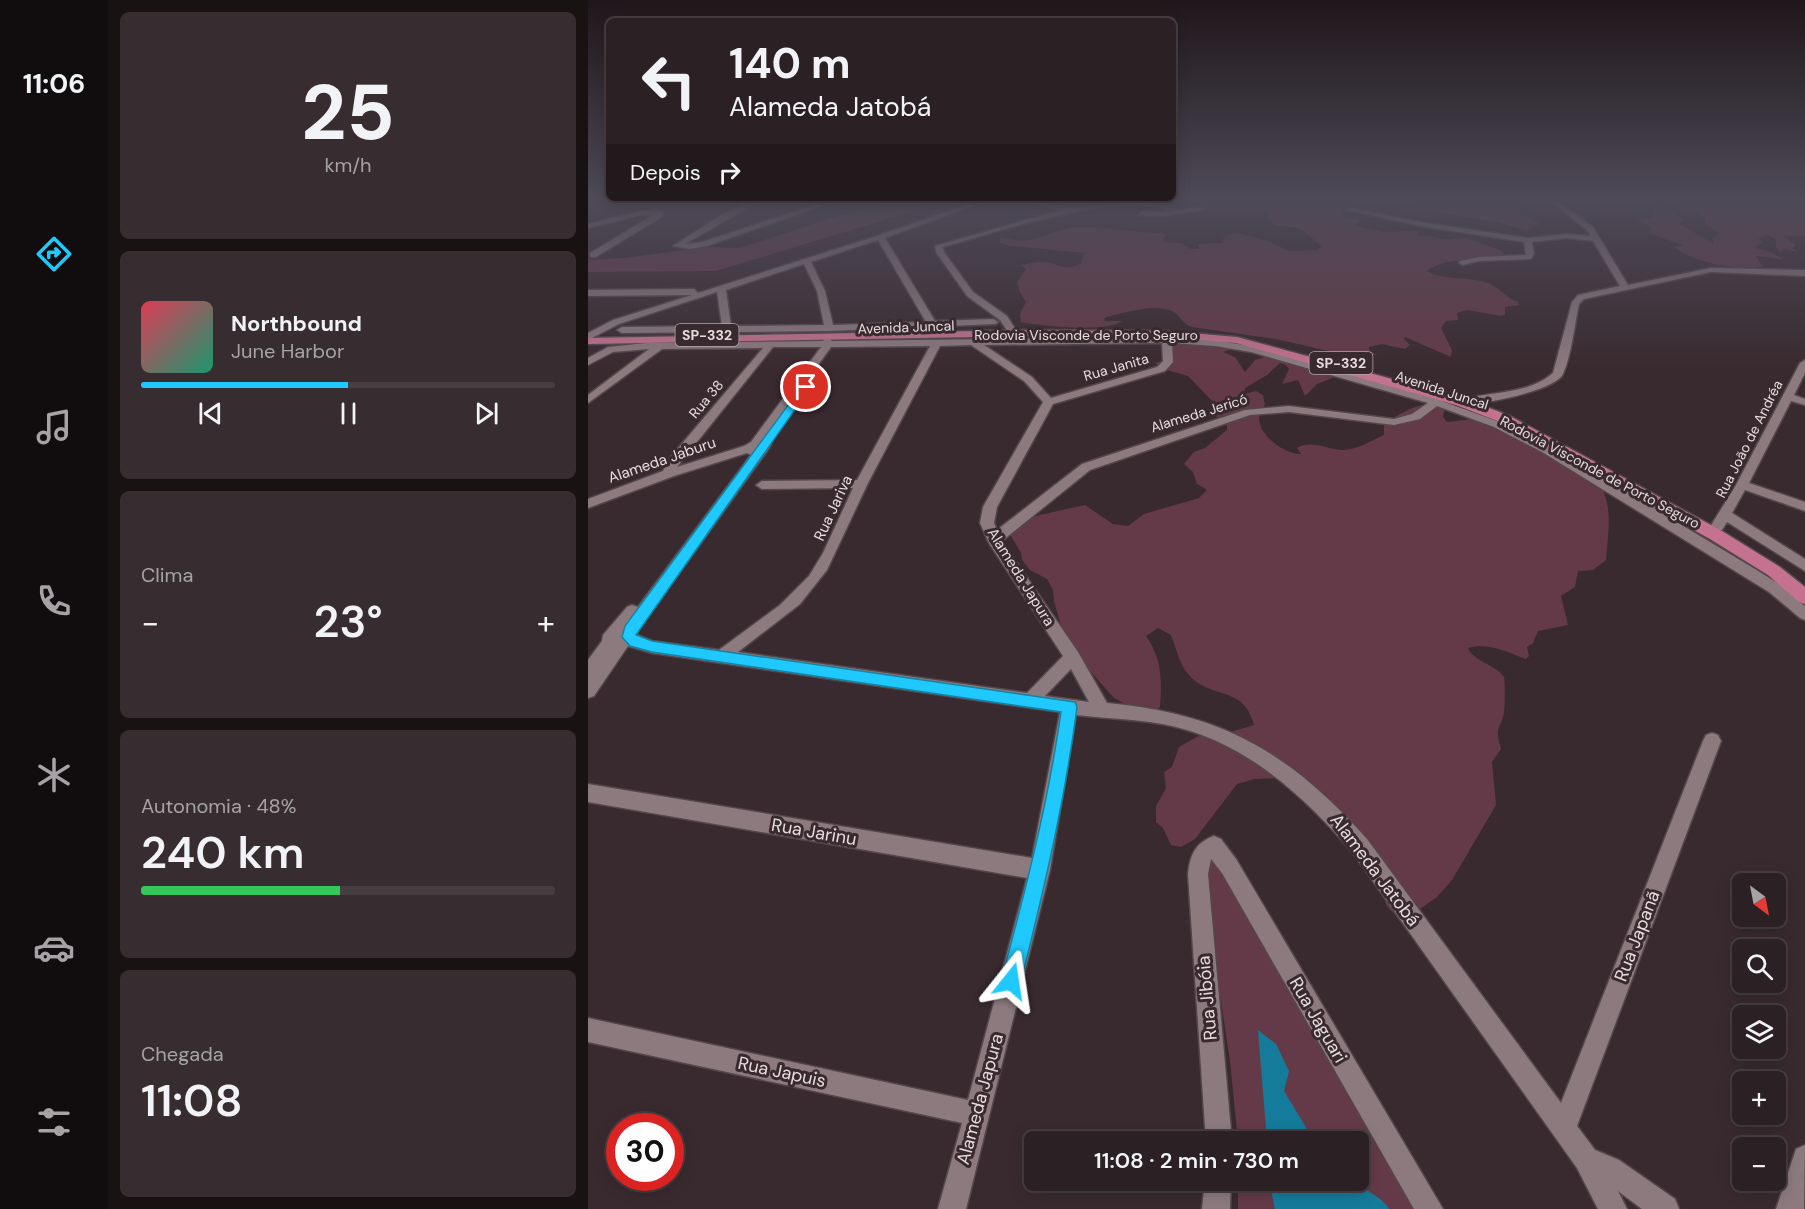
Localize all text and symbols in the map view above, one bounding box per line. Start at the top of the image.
text: 140 m [729,36,851,91]
icon: left [630,42,708,120]
text: 25 [301,62,395,163]
text: 11:06 [23,66,85,101]
text: Alameda Jatobá [729,89,931,124]
text: km/h [324,152,372,178]
icon: right [713,156,746,189]
text: Depois [630,158,701,187]
icon: directions [33,233,75,275]
text: Northbound [231,309,362,338]
street label: Avenida Juncal [857,316,955,338]
road number: SP-332 [676,324,738,346]
street label: Rodovia Visconde de Porto Seguro [974,326,1198,344]
text: June Harbor [231,338,344,364]
street label: Rua Janita [1081,349,1151,385]
road number: SP-332 [1310,352,1372,374]
pin [780,361,831,412]
street label: Avenida Juncal [1393,366,1491,414]
icon: arrive [789,370,822,403]
street label: Rua 38 [685,376,727,422]
street label: Rua João de Andréa [1712,377,1786,501]
street label: Alameda Jericó [1148,390,1250,436]
icon: previous [194,397,227,430]
icon: pause [332,397,365,430]
icon: next [470,397,503,430]
icon: music [33,406,75,448]
street label: Rodovia Visconde de Porto Seguro [1497,412,1703,532]
street label: Alameda Jaburu [605,432,719,488]
street label: Rua Jariva [809,472,857,544]
street label: Alameda Japura [983,524,1059,630]
text: Clima [141,562,193,588]
icon: phone [33,580,75,622]
text: 23° [314,592,383,651]
text: − [141,601,159,644]
text: + [537,601,555,644]
icon: climate [33,754,75,796]
text: Autonomia · 48% [141,793,296,819]
street label: Alameda Jatobá [1325,809,1425,931]
street label: Rua Jarinu [770,813,858,851]
text: 240 km [141,823,304,882]
north arrow [1732,873,1786,927]
map controls [1732,873,1786,1191]
street label: Rua Japanã [1609,887,1665,985]
icon: car [33,927,75,969]
button: search [1732,939,1786,993]
position arrow [979,949,1043,1013]
street label: Rua Jibóia [1191,955,1223,1041]
street label: Rua Jaguari [1284,973,1352,1067]
button: layers [1732,1005,1786,1059]
street label: Alameda Japura [951,1031,1009,1167]
text: Chegada [141,1041,224,1067]
street label: Rua Japuis [736,1051,828,1093]
text: 11:08 [141,1071,243,1130]
button: + [1732,1071,1786,1125]
icon: filters [33,1101,75,1143]
speed limit sign: 30 [606,1113,684,1191]
button: − [1732,1137,1786,1191]
text: 11:08 · 2 min · 730 m [1094,1146,1299,1175]

